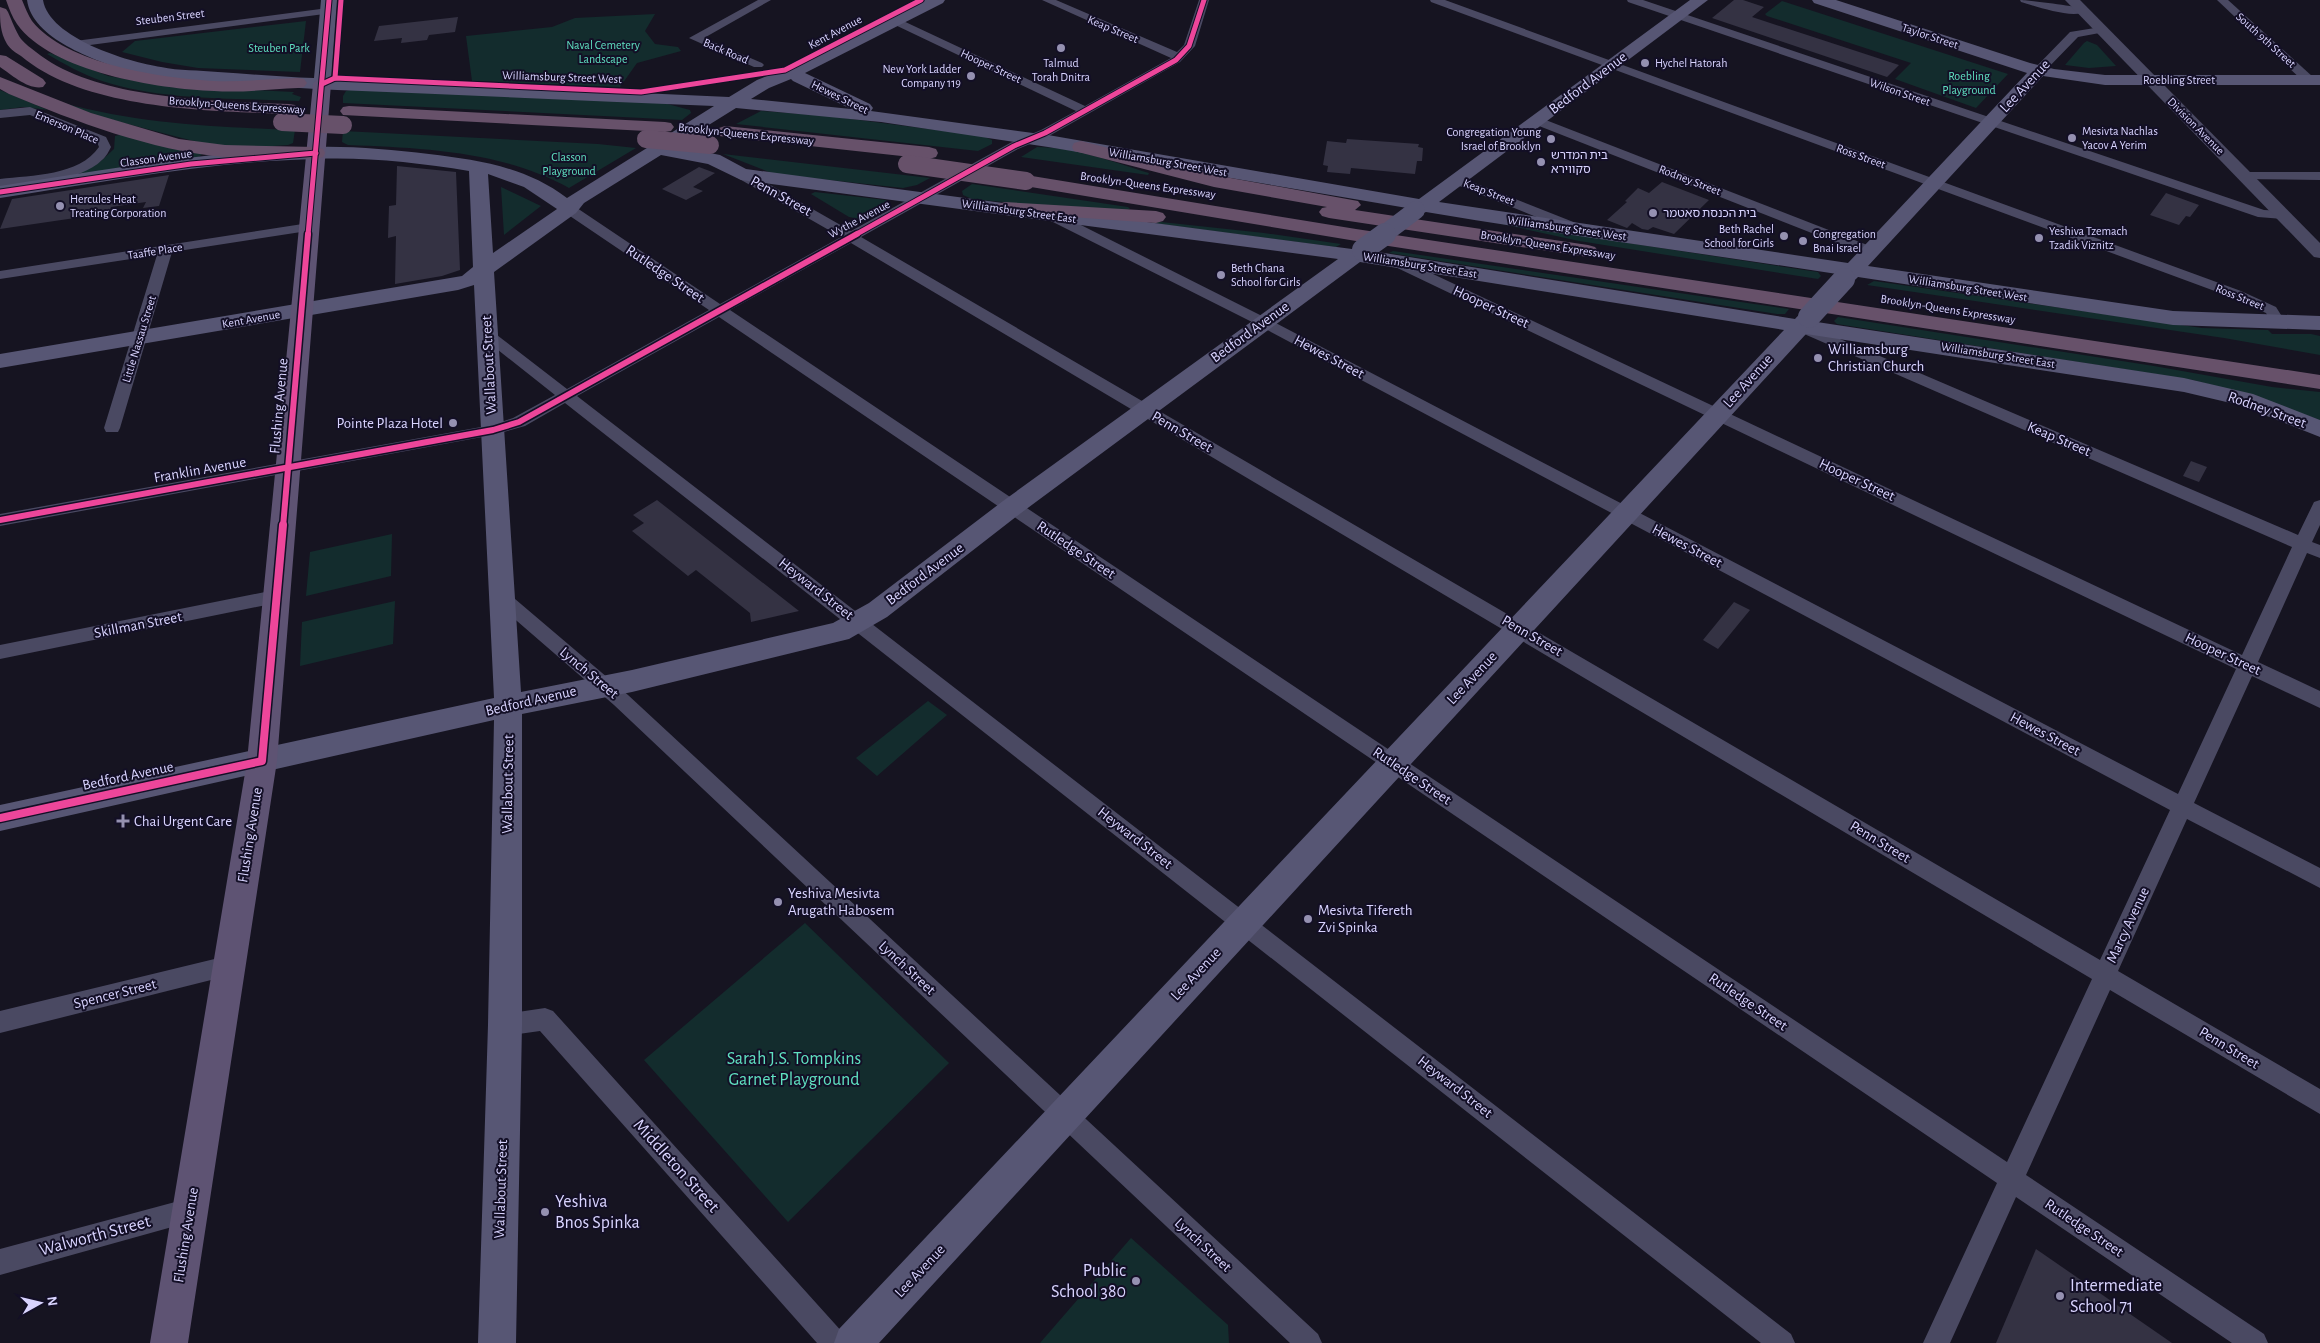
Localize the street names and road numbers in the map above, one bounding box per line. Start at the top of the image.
street label: Steuben Street [135,7,205,27]
street label: South 9th Street [2234,10,2298,70]
street label: Kent Avenue [806,13,864,51]
street label: Keap Street [1086,13,1140,45]
street label: Taylor Street [1900,21,1960,52]
street label: Back Road [702,36,750,66]
street label: Hooper Street [959,47,1023,85]
street label: Bedford Avenue [1546,49,1630,117]
street label: Lee Avenue [1997,57,2053,115]
street label: Williamsburg Street West [502,69,622,85]
street label: Roebling Street [2143,74,2215,86]
street label: Wilson Street [1868,76,1932,108]
street label: Hewes Street [810,78,870,116]
street label: Brooklyn-Queens Expressway [168,94,306,117]
street label: Division Avenue [2165,95,2227,157]
street label: Emerson Place [33,108,101,146]
street label: Brooklyn-Queens Expressway [677,121,815,148]
street label: Ross Street [1835,142,1887,170]
street label: Williamsburg Street West [1108,146,1228,178]
street label: Classon Avenue [119,147,193,169]
street label: Rodney Street [1657,163,1723,198]
street label: Brooklyn-Queens Expressway [1079,170,1216,201]
street label: Penn Street [748,173,814,219]
street label: Keap Street [1462,177,1516,207]
street label: Williamsburg Street East [961,197,1077,225]
street label: Wythe Avenue [826,198,892,241]
street label: Williamsburg Street West [1507,214,1627,242]
street label: Brooklyn-Queens Expressway [1479,228,1616,263]
street label: Taaffe Place [127,241,183,261]
street label: Rutledge Street [623,242,707,306]
street label: Williamsburg Street East [1362,250,1478,280]
street label: Williamsburg Street West [1908,273,2028,303]
street label: Ross Street [2214,282,2266,312]
street label: Hooper Street [1451,283,1531,331]
street label: Brooklyn-Queens Expressway [1879,292,2016,327]
street label: Little Nassau Street [120,294,158,384]
street label: Bedford Avenue [1208,299,1292,365]
street label: Kent Avenue [221,308,281,330]
street label: Wallabout Street [479,315,499,415]
street label: Hewes Street [1291,332,1367,382]
street label: Williamsburg Street East [1940,340,2056,370]
street label: Lee Avenue [1720,351,1776,411]
street label: Flushing Avenue [267,357,291,455]
street label: Rodney Street [2226,389,2308,431]
street label: Penn Street [1149,409,1215,455]
street label: Keap Street [2025,419,2093,459]
street label: Franklin Avenue [153,455,247,485]
street label: Hooper Street [1817,456,1897,504]
street label: Rutledge Street [1034,518,1118,582]
street label: Hewes Street [1649,521,1725,571]
street label: Bedford Avenue [883,540,967,608]
street label: Heyward Street [776,555,856,623]
street label: Skillman Street [93,609,183,641]
street label: Penn Street [1499,613,1565,659]
street label: Hooper Street [2183,630,2263,678]
street label: Lynch Street [557,644,621,702]
street label: Lee Avenue [1444,649,1500,707]
street label: Bedford Avenue [484,683,578,719]
street label: Hewes Street [2007,709,2083,759]
street label: Wallabout Street [500,734,516,834]
street label: Rutledge Street [1370,744,1454,808]
street label: Bedford Avenue [81,759,175,793]
street label: Flushing Avenue [235,786,265,884]
street label: Heyward Street [1095,804,1175,872]
street label: Penn Street [1847,818,1913,866]
street label: Marcy Avenue [2104,885,2152,965]
street label: Lynch Street [876,938,938,998]
street label: Lee Avenue [1168,945,1224,1003]
street label: Rutledge Street [1706,970,1790,1034]
street label: Spencer Street [72,976,158,1012]
street label: Penn Street [2196,1024,2262,1072]
street label: Heyward Street [1415,1053,1495,1121]
street label: Middleton Street [630,1116,723,1216]
street label: Wallabout Street [492,1139,510,1239]
street label: Flushing Avenue [171,1186,201,1284]
street label: Rutledge Street [2042,1196,2126,1260]
street label: Walworth Street [37,1212,153,1260]
street label: Lynch Street [1172,1215,1234,1275]
street label: Lee Avenue [892,1242,948,1300]

